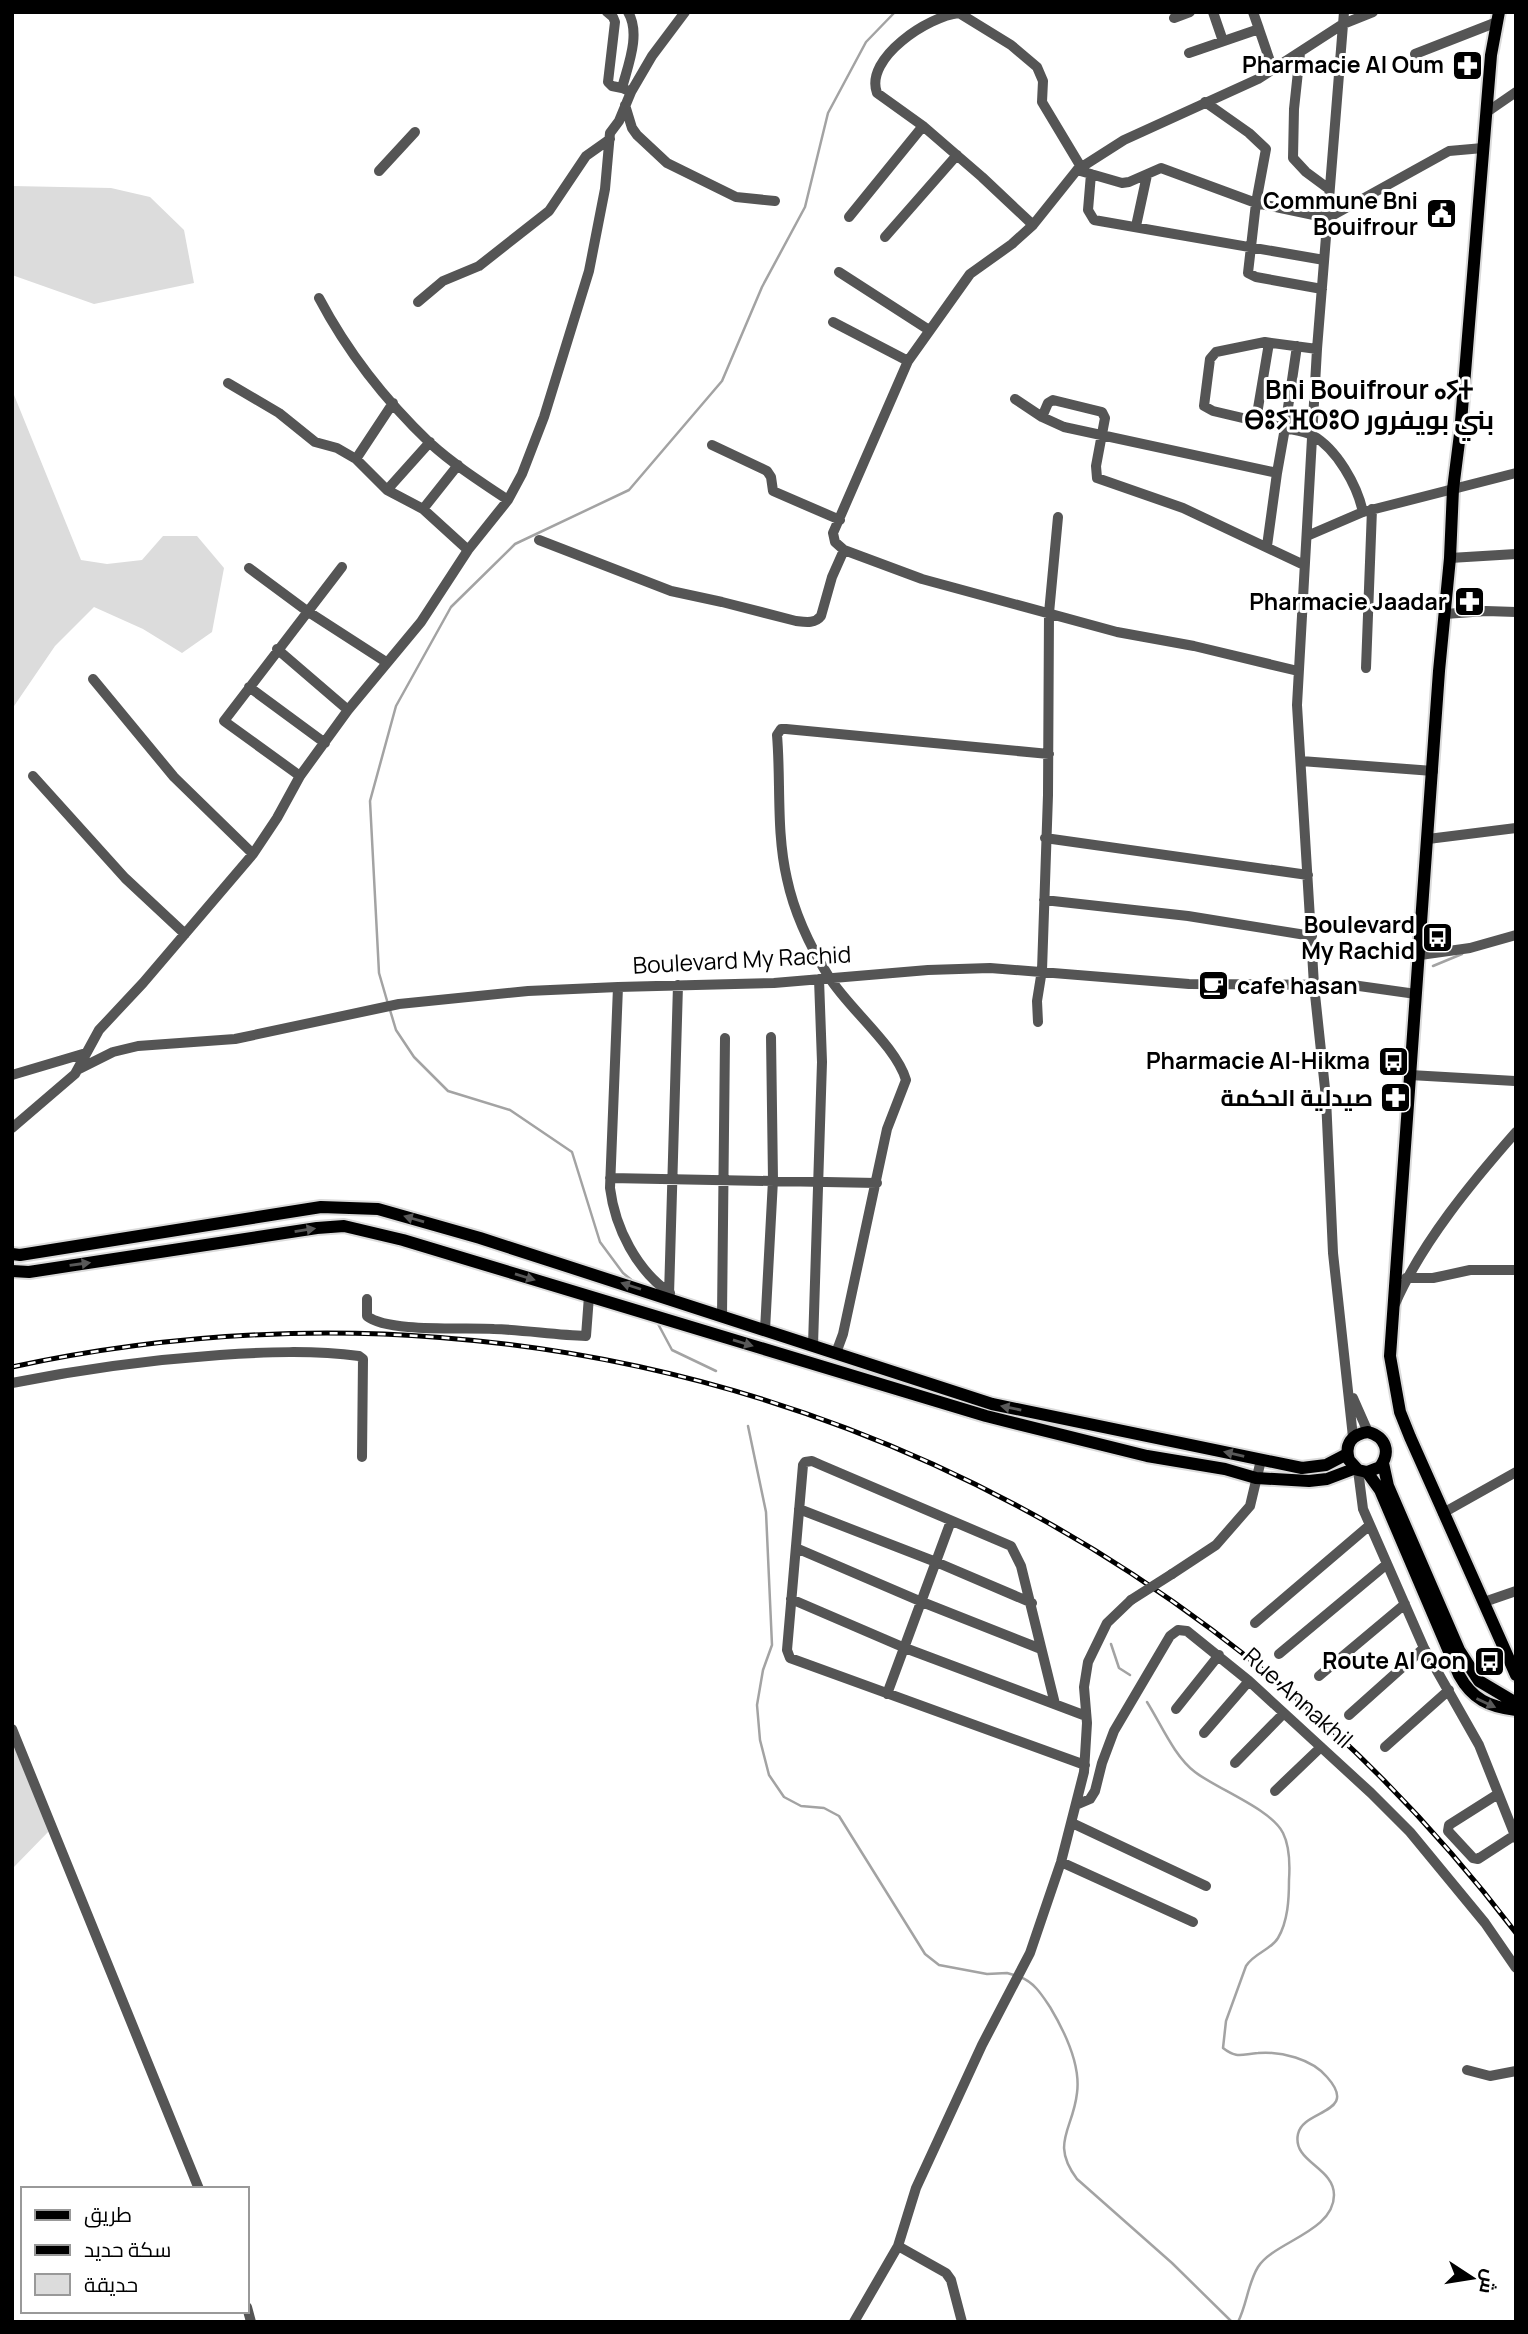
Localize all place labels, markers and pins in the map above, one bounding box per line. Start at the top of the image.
place label: Pharmacie Al Oum [1242,48,1444,80]
pharmacy icon: Pharmacie Al Oum [1450,48,1484,82]
place label: Commune Bni Bouifrour [1263,184,1418,242]
public building icon: Commune Bni Bouifrour [1424,197,1458,231]
place label: Pharmacie Jaadar [1249,585,1447,617]
pharmacy icon: Pharmacie Jaadar [1453,585,1487,619]
place label: Boulevard My Rachid [1301,908,1415,966]
bus stop icon: Boulevard My Rachid [1421,921,1455,955]
cafe icon: cafe hasan [1197,969,1231,1003]
place label: cafe hasan [1237,969,1358,1001]
place label: Pharmacie Al-Hikma [1146,1044,1370,1076]
bus stop icon: Pharmacie Al-Hikma [1376,1044,1410,1078]
place label: صيدلية الحكمة [1220,1081,1373,1113]
pharmacy icon: صيدلية الحكمة [1379,1081,1413,1115]
place label: Route Al Qon [1322,1644,1466,1676]
bus stop icon: Route Al Qon [1472,1644,1506,1678]

